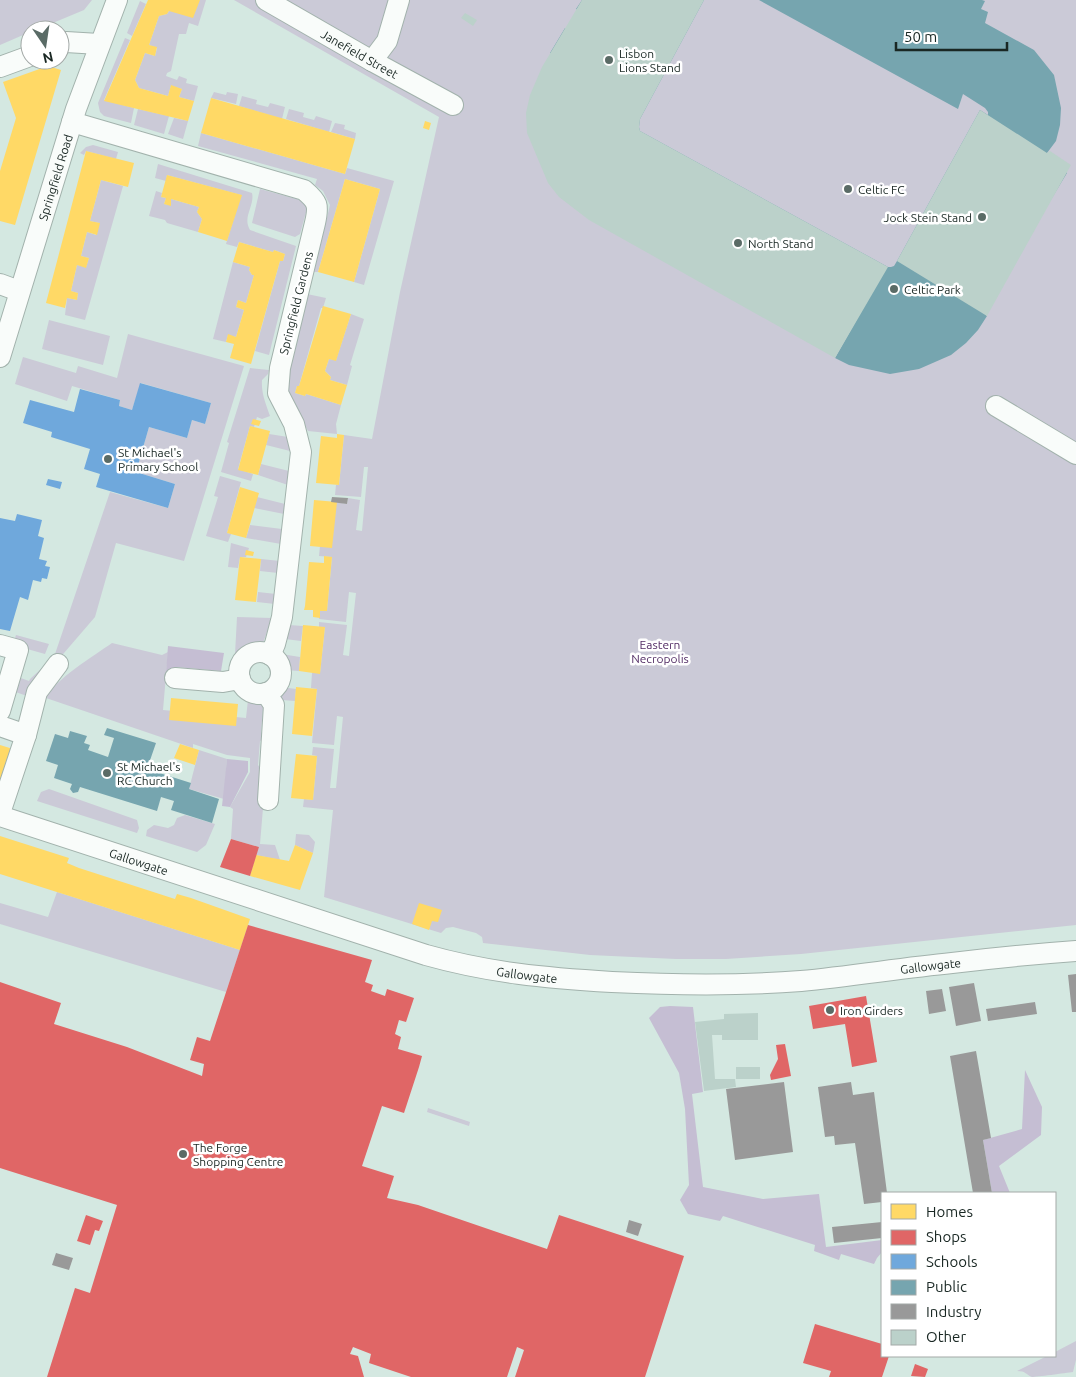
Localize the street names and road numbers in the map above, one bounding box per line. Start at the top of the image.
street label: Janefield Street [319,27,401,81]
street label: Springfield Road [36,133,74,222]
street label: Springfield Gardens [277,250,315,356]
street label: Gallowgate [108,846,170,877]
street label: Gallowgate [899,955,962,975]
street label: Gallowgate [496,964,558,984]

